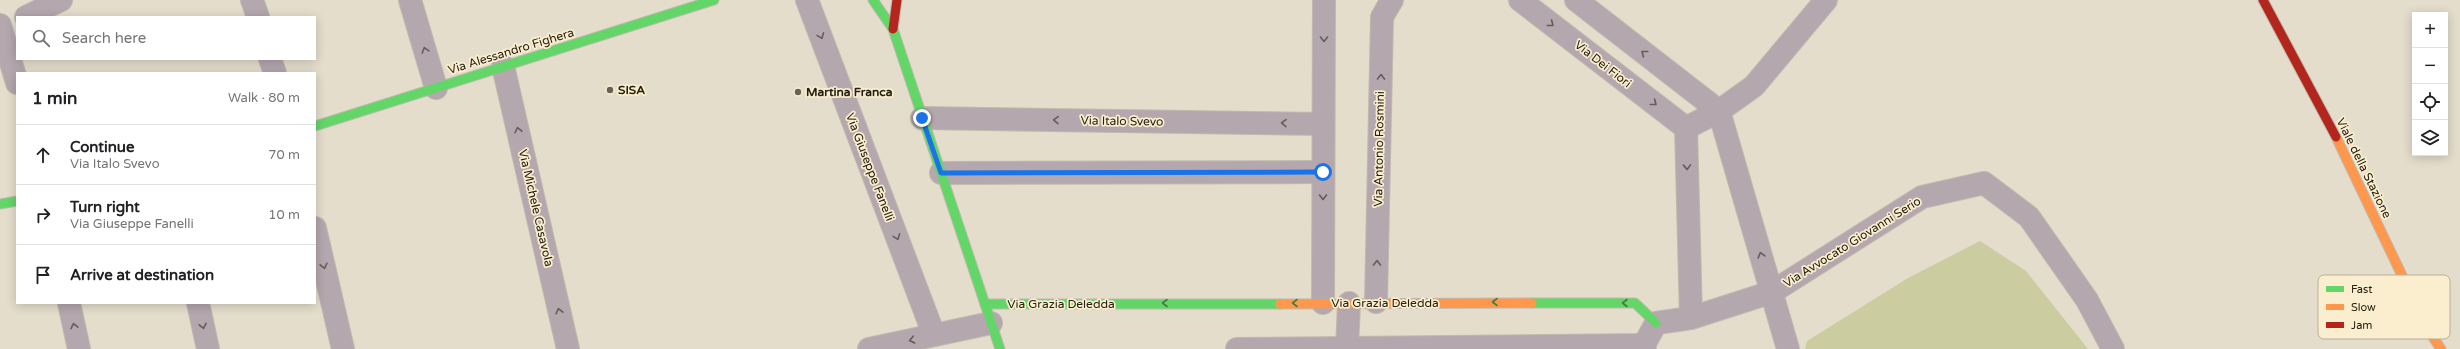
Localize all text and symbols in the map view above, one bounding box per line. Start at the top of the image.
map controls [2412,12,2448,156]
button: + [2412,12,2448,48]
search box [16,16,316,60]
one-way arrow [1546,19,1553,26]
street label: Via Alessandro Fighera [446,25,576,77]
icon: search [30,27,52,49]
text: Search here [62,29,146,47]
one-way arrow [816,33,824,40]
one-way arrow [1319,36,1328,42]
street label: Via Dei Fiori [1572,38,1634,90]
one-way arrow [421,47,430,54]
button: − [2412,48,2448,84]
one-way arrow [1641,50,1648,57]
one-way arrow [1376,74,1385,80]
place label: SISA [618,83,645,97]
button: locate [2412,84,2448,120]
marker: SISA [605,85,615,95]
place label: Martina Franca [806,85,893,99]
marker: Martina Franca [793,87,803,97]
text: 1 min [32,88,77,109]
text: Walk · 80 m [228,90,300,106]
street label: Via Antonio Rosmini [1371,91,1387,207]
one-way arrow [1649,98,1656,105]
route end [913,109,931,127]
street label: Via Giuseppe Fanelli [843,111,897,223]
street label: Via Italo Svevo [1081,113,1163,129]
one-way arrow [1053,116,1059,124]
street label: Viale della Stazione [2334,116,2394,221]
one-way arrow [1281,119,1287,128]
button: layers [2412,120,2448,156]
one-way arrow [514,127,522,133]
text: Continue [70,138,134,156]
icon: ahead [32,144,54,166]
text: 70 m [268,147,300,163]
street label: Via Michele Casavola [516,148,556,268]
text: Via Italo Svevo [70,156,160,172]
route start [1314,163,1332,181]
one-way arrow [1683,164,1691,170]
one-way arrow [1319,194,1327,200]
street label: Via Avvocato Giovanni Serio [1781,194,1923,290]
text: Turn right [70,198,140,216]
icon: right [32,204,54,226]
text: 10 m [268,207,300,223]
text: Via Giuseppe Fanelli [70,216,194,232]
one-way arrow [892,233,900,240]
one-way arrow [1757,252,1766,259]
one-way arrow [1373,260,1381,266]
one-way arrow [319,263,327,269]
icon: arrive [32,264,54,286]
text: Arrive at destination [70,266,214,284]
legend [2318,275,2450,339]
text: Fast [2351,283,2372,296]
street label: Via Grazia Deledda [1331,296,1439,310]
street label: Via Grazia Deledda [1007,297,1115,311]
one-way arrow [1492,298,1498,306]
one-way arrow [1162,299,1168,307]
one-way arrow [1292,299,1298,307]
one-way arrow [1622,299,1628,307]
text: Slow [2351,301,2376,314]
one-way arrow [556,308,564,314]
text: Jam [2351,319,2372,332]
one-way arrow [70,323,78,329]
one-way arrow [199,323,207,329]
one-way arrow [909,335,915,343]

